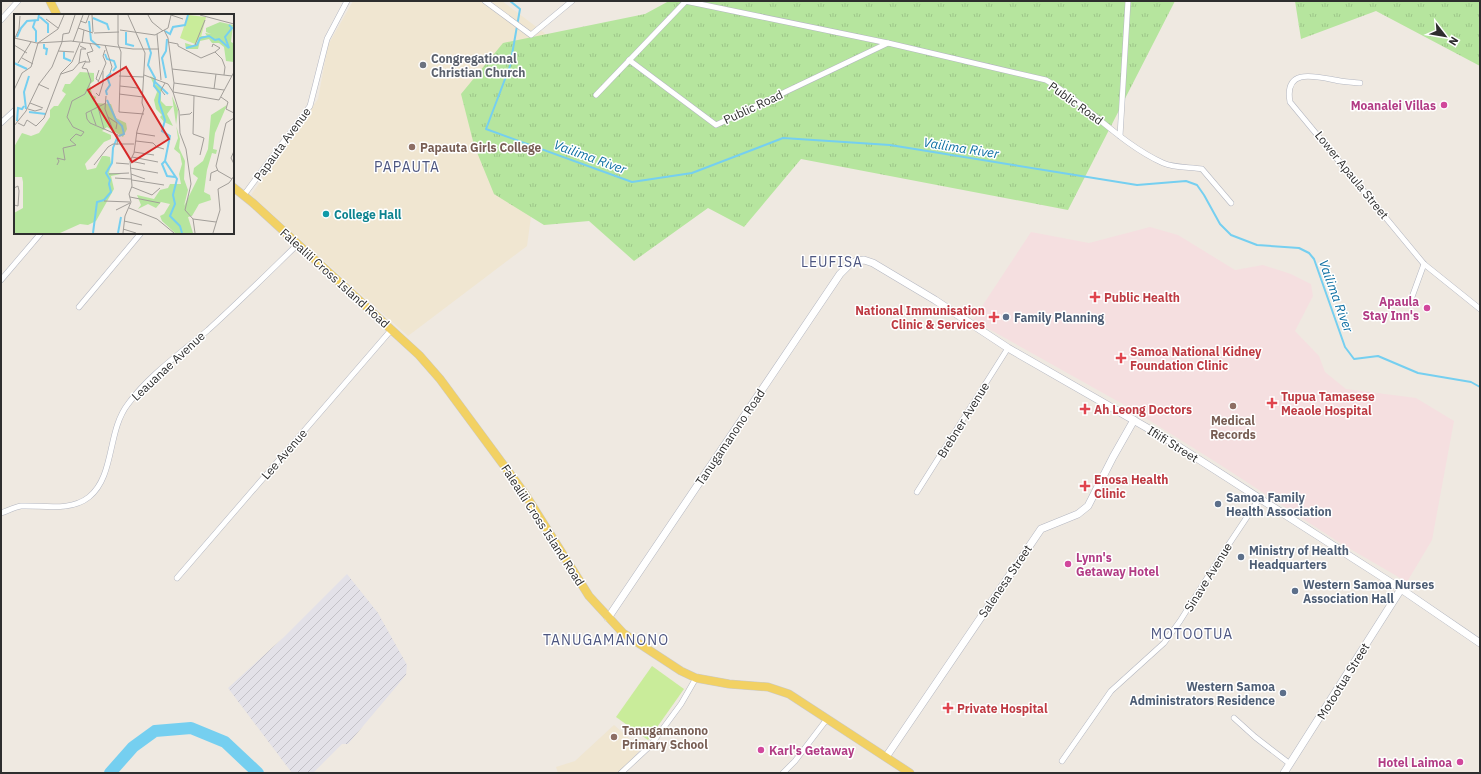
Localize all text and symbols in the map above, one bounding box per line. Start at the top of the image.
inset map [14,14,234,234]
north arrow [1425,16,1465,56]
text: N [1446,34,1462,48]
place label: Congregational Christian Church [431,51,525,80]
marker: Congregational Christian Church [418,60,428,70]
street label: Public Road [1046,78,1106,128]
street label: Public Road [721,87,785,127]
place label: Moanalei Villas [1351,98,1436,113]
marker: Moanalei Villas [1439,100,1449,110]
street label: Papauta Avenue [250,104,314,184]
street label: Lower Apaula Street [1312,128,1392,222]
water label: Vailima River [922,134,1001,163]
water label: Vailima River [551,136,630,178]
place label: Papauta Girls College [420,140,542,155]
marker: Papauta Girls College [407,142,417,152]
district label: PAPAUTA [374,158,440,176]
place label: College Hall [334,207,402,222]
marker: College Hall [321,209,331,219]
street label: Falealili Cross Island Road [277,225,393,331]
district label: LEUFISA [801,253,863,271]
water label: Vailima River [1315,257,1357,336]
place label: Public Health [1104,290,1180,305]
marker: Public Health [1089,291,1101,303]
place label: Apaula Stay Inn's [1362,294,1419,323]
place label: National Immunisation Clinic & Services [855,303,985,332]
marker: Apaula Stay Inn's [1422,303,1432,313]
place label: Family Planning [1014,310,1105,325]
marker: National Immunisation Clinic & Services [988,311,1000,323]
marker: Family Planning [1001,312,1011,322]
street label: Leauanae Avenue [128,328,208,404]
place label: Samoa National Kidney Foundation Clinic [1130,344,1262,373]
marker: Samoa National Kidney Foundation Clinic [1115,352,1127,364]
street label: Brebner Avenue [934,379,992,461]
street label: Tanugamanono Road [692,386,768,488]
place label: Tupua Tamasese Meaole Hospital [1281,389,1375,418]
marker: Tupua Tamasese Meaole Hospital [1266,397,1278,409]
marker: Medical Records [1228,401,1238,411]
place label: Ah Leong Doctors [1094,402,1192,417]
marker: Ah Leong Doctors [1079,403,1091,415]
place label: Medical Records [1210,413,1256,442]
street label: Ifiifi Street [1145,422,1201,466]
street label: Lee Avenue [258,425,310,482]
street label: Falealili Cross Island Road [498,461,588,589]
place label: Enosa Health Clinic [1094,472,1169,501]
marker: Enosa Health Clinic [1079,480,1091,492]
place label: Samoa Family Health Association [1226,490,1332,519]
marker: Samoa Family Health Association [1213,499,1223,509]
street label: Sinave Avenue [1181,539,1235,614]
street label: Salenesa Street [975,542,1035,620]
place label: Ministry of Health Headquarters [1249,543,1349,572]
place label: Lynn's Getaway Hotel [1076,550,1159,579]
marker: Ministry of Health Headquarters [1236,552,1246,562]
marker: Lynn's Getaway Hotel [1063,559,1073,569]
place label: Western Samoa Nurses Association Hall [1303,577,1434,606]
marker: Western Samoa Nurses Association Hall [1290,586,1300,596]
district label: MOTOOTUA [1151,625,1233,643]
district label: TANUGAMANONO [543,631,669,649]
street label: Motootua Street [1314,640,1372,722]
place label: Western Samoa Administrators Residence [1129,679,1275,708]
marker: Western Samoa Administrators Residence [1278,688,1288,698]
place label: Private Hospital [957,701,1048,716]
marker: Private Hospital [942,702,954,714]
place label: Tanugamanono Primary School [622,723,708,752]
marker: Tanugamanono Primary School [609,732,619,742]
place label: Karl's Getaway [769,743,855,758]
marker: Karl's Getaway [756,745,766,755]
place label: Hotel Laimoa [1378,755,1452,770]
marker: Hotel Laimoa [1455,757,1465,767]

